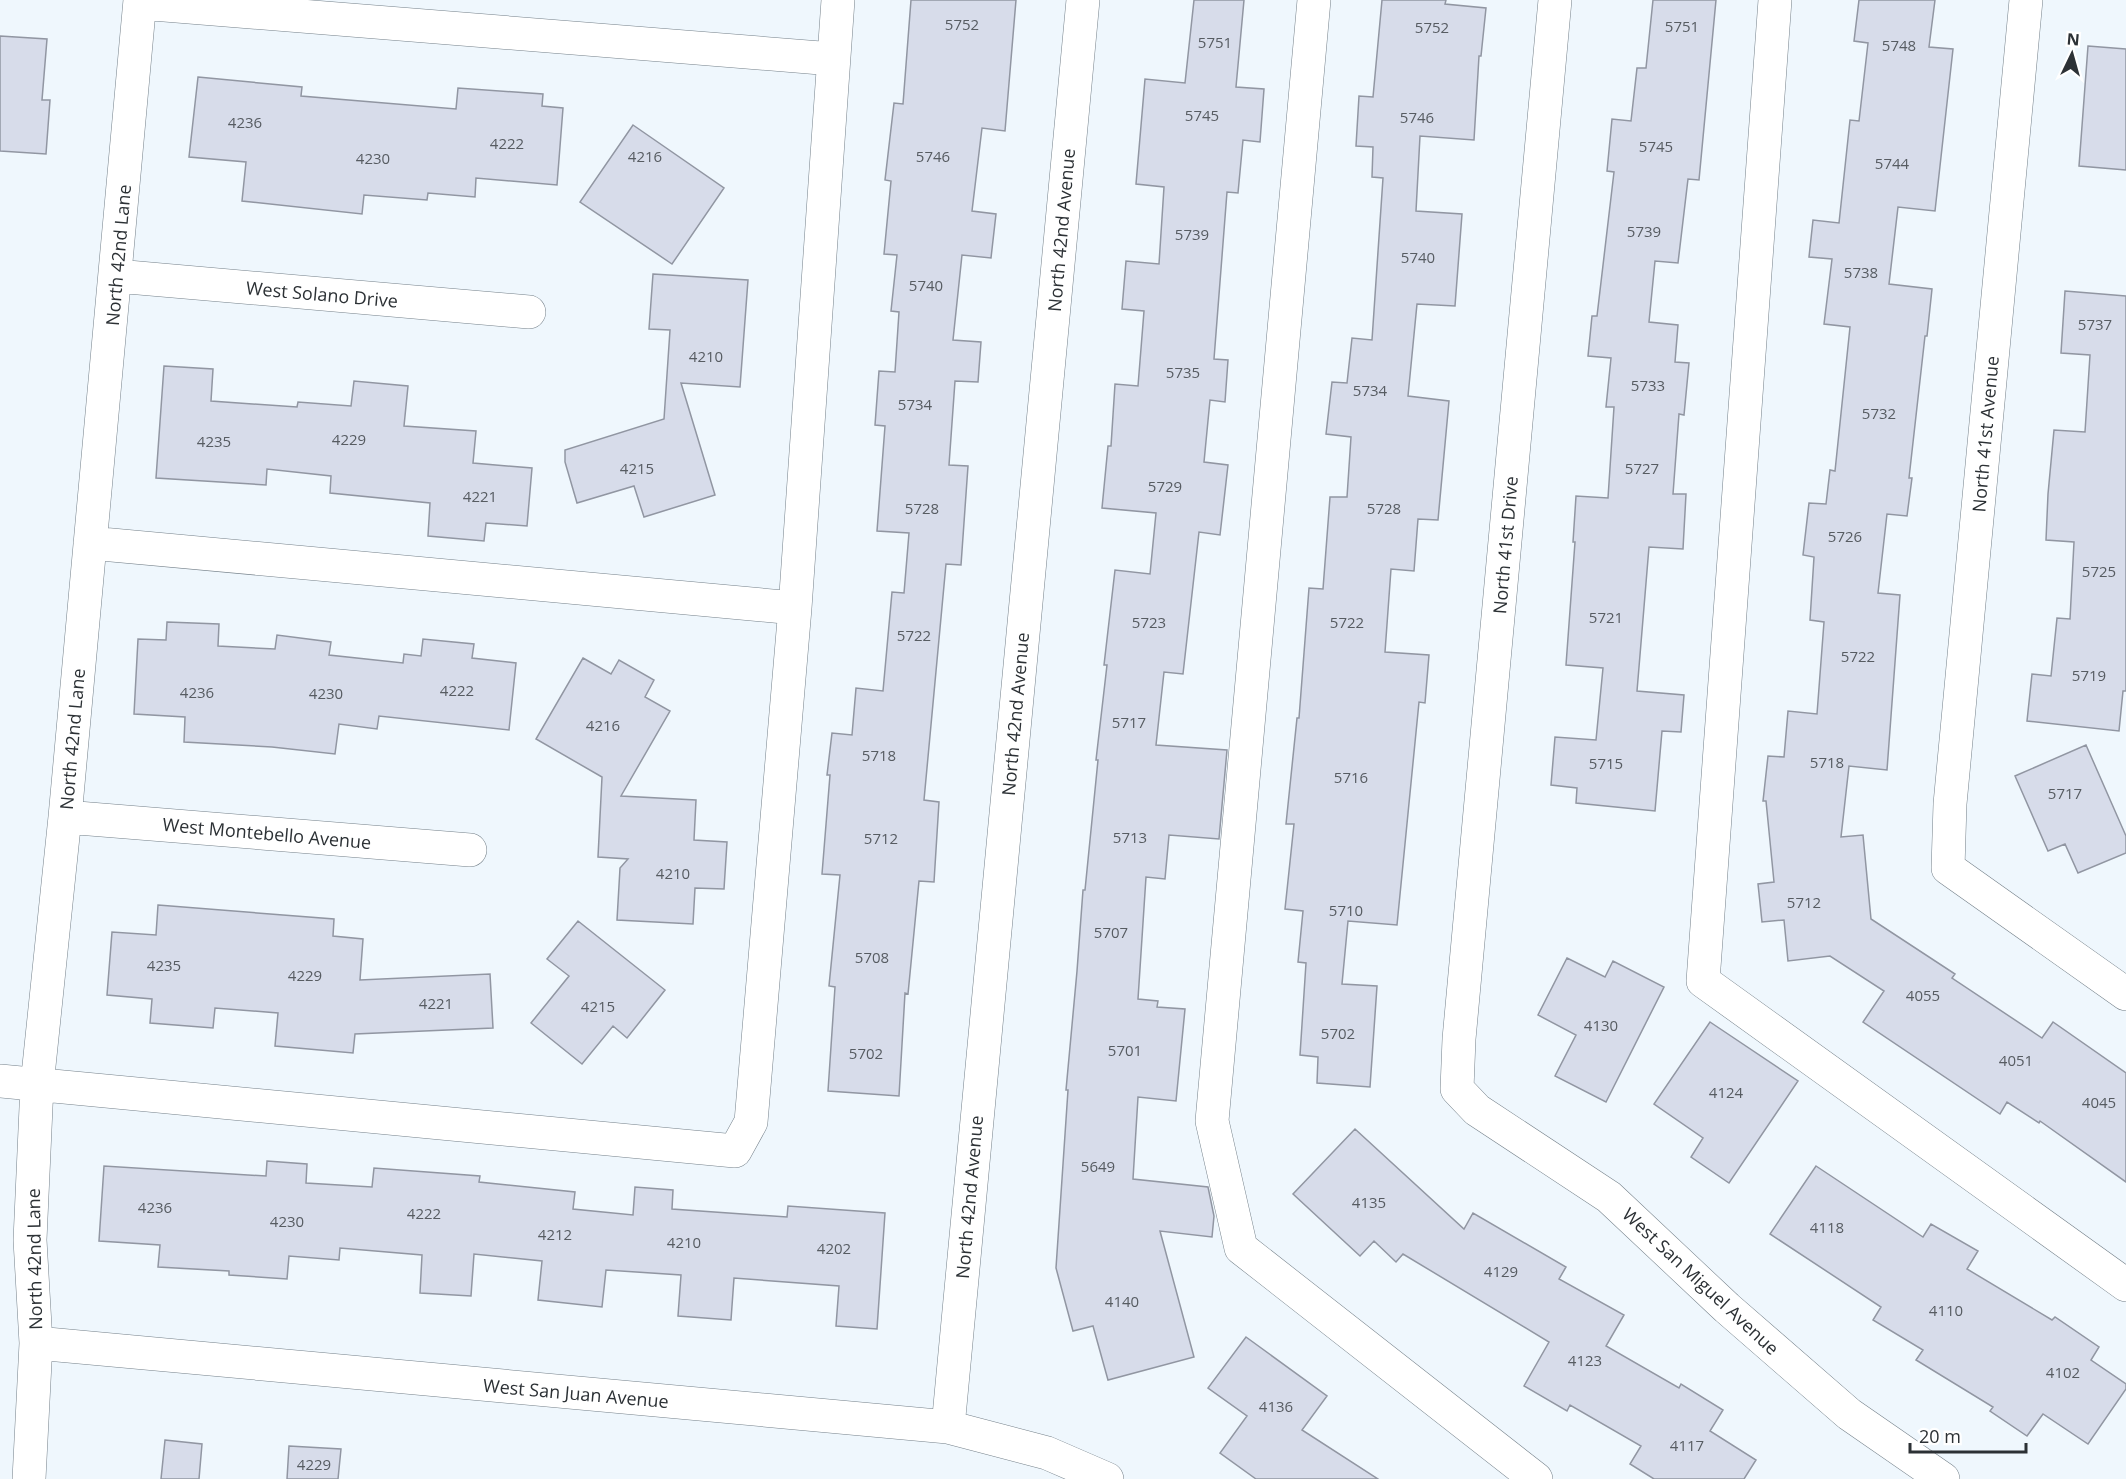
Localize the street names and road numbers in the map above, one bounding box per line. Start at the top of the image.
street label: North 42nd Avenue [1042,147,1080,313]
street label: North 42nd Lane [100,183,136,327]
street label: West Solano Drive [245,275,399,313]
street label: North 41st Avenue [1966,355,2004,513]
street label: North 41st Drive [1487,475,1523,615]
street label: North 42nd Avenue [996,631,1034,797]
street label: North 42nd Lane [54,667,90,811]
street label: West Montebello Avenue [162,812,372,854]
street label: North 42nd Avenue [950,1114,988,1280]
street label: North 42nd Lane [21,1188,47,1330]
street label: West San Miguel Avenue [1618,1202,1784,1360]
street label: West San Juan Avenue [482,1373,670,1413]

